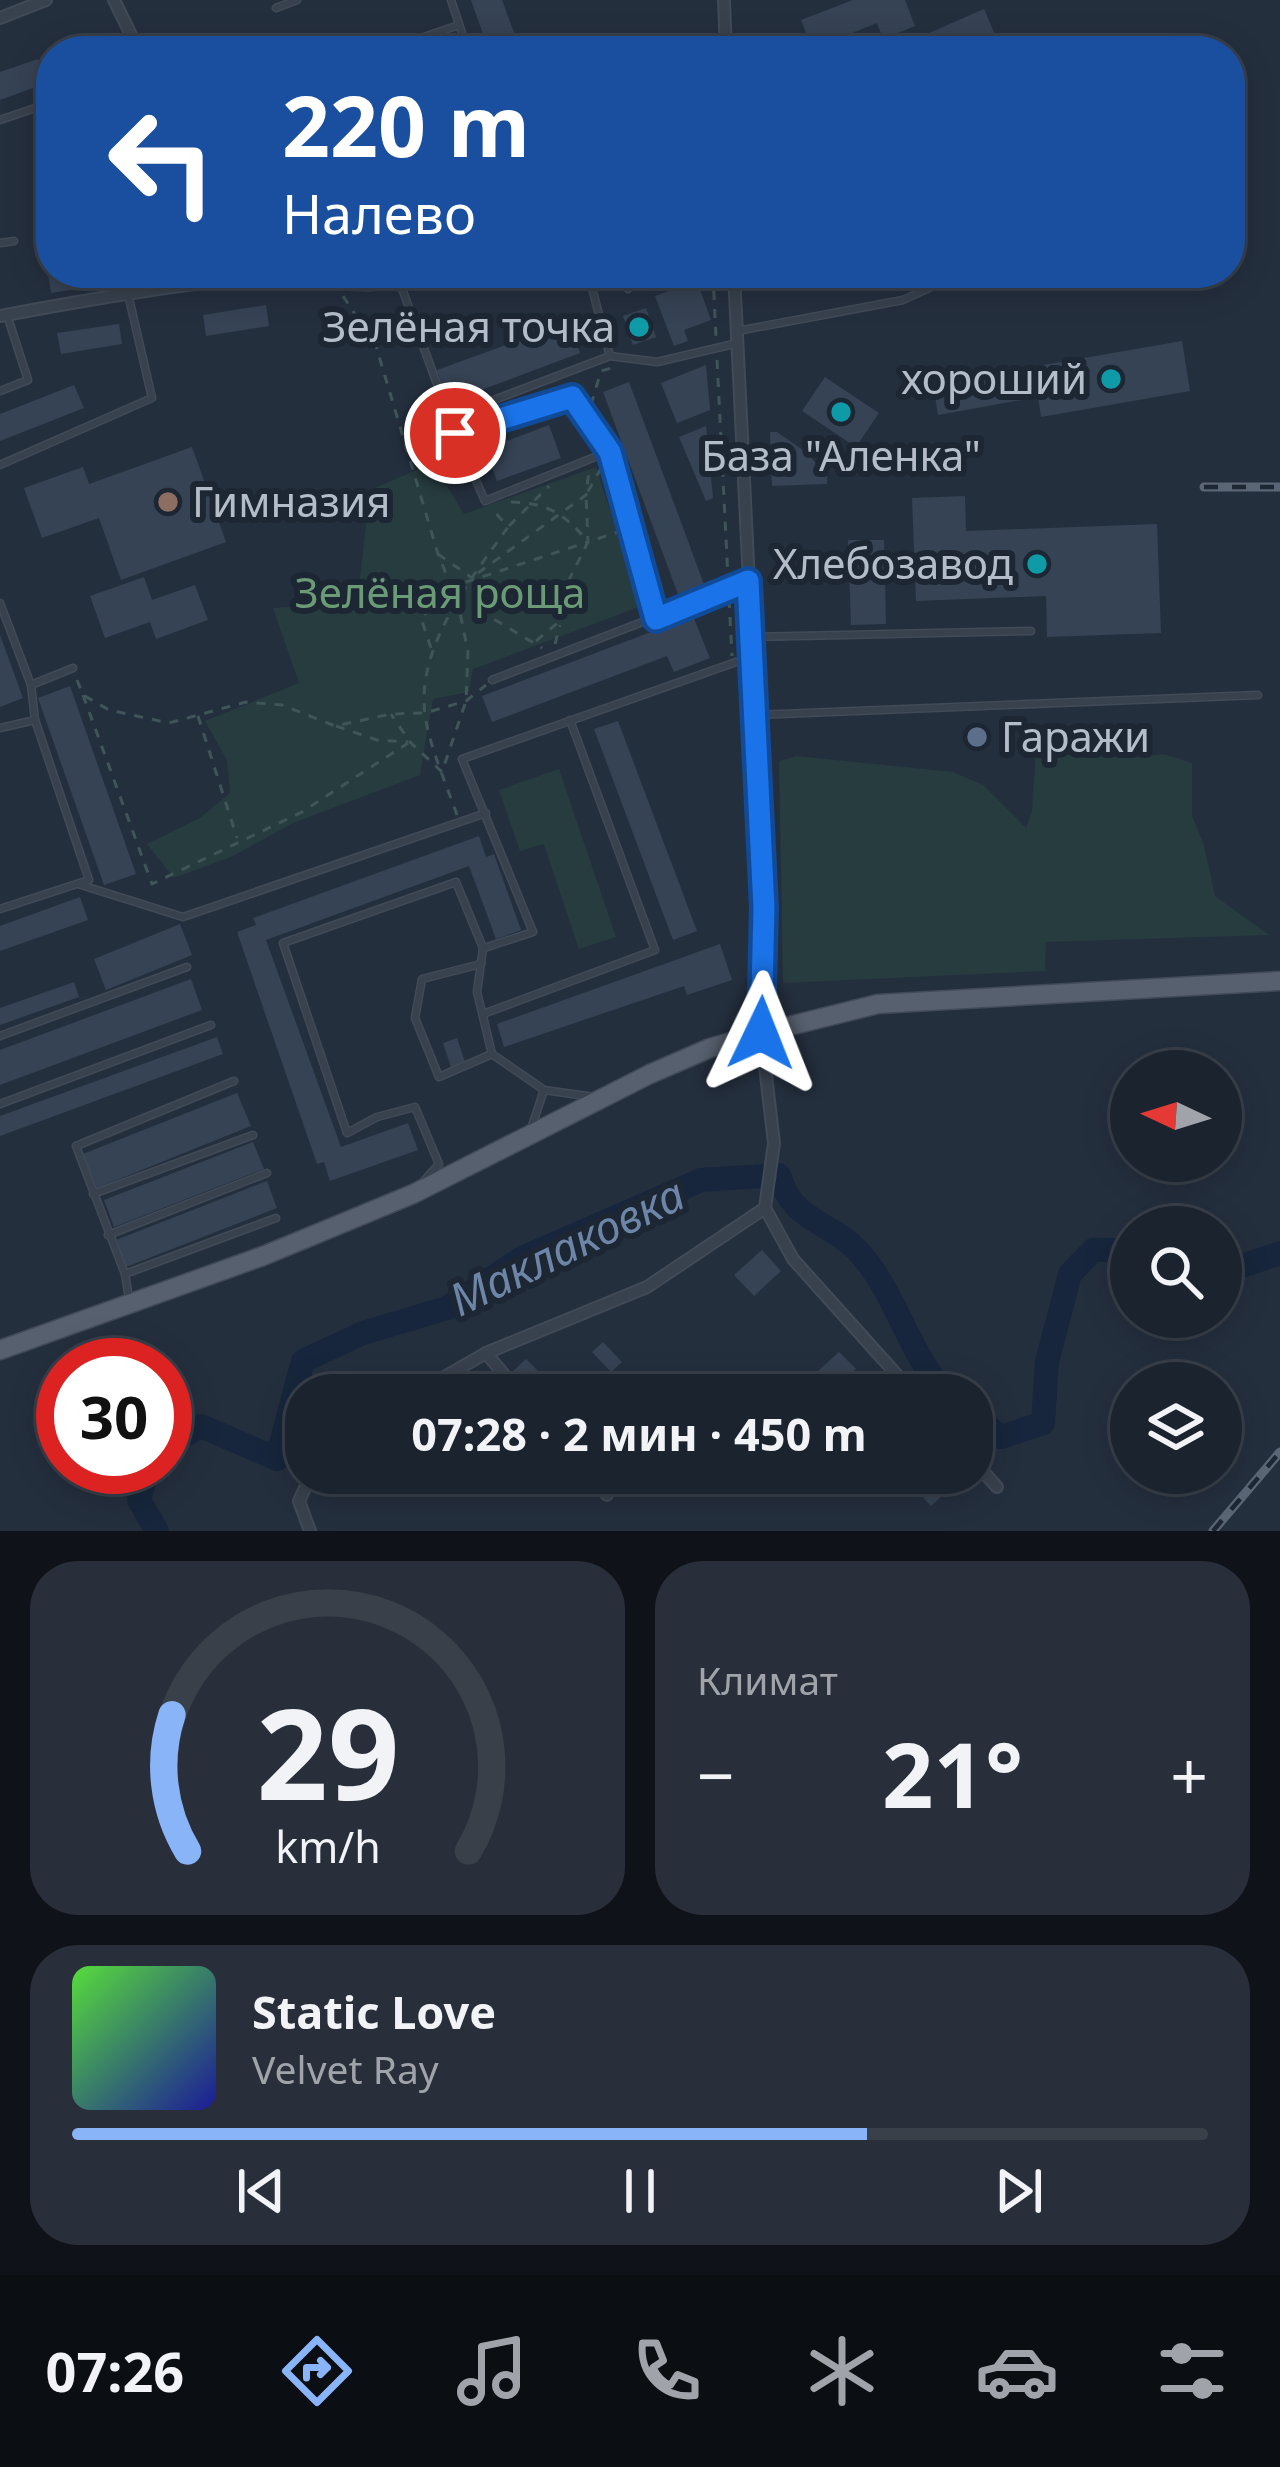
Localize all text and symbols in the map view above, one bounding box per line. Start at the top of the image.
text: 220 m [282,67,530,182]
icon: left [84,84,240,240]
text: Налево [282,176,476,250]
place label: Зелёная точка [322,297,615,354]
marker: Зелёная точка [626,314,652,340]
place label: хороший [901,349,1087,406]
marker: хороший [1098,366,1124,392]
pin [404,382,506,484]
marker: База "Аленка" [828,399,854,425]
icon: arrive [422,400,488,466]
place label: База "Аленка" [701,426,981,483]
place label: Гимназия [192,472,390,529]
marker: Гимназия [155,489,181,515]
place label: Хлебозавод [773,534,1014,591]
marker: Хлебозавод [1024,551,1050,577]
park label: Зелёная роща [295,563,585,620]
place label: Гаражи [1001,707,1150,764]
marker: Гаражи [964,724,990,750]
position arrow [698,970,824,1096]
north arrow [1110,1050,1242,1182]
map controls [1110,1050,1242,1494]
water label: Маклаковка [439,1162,694,1329]
button: search [1110,1206,1242,1338]
speed limit sign: 30 [36,1338,192,1494]
button: layers [1110,1362,1242,1494]
text: 07:28 · 2 мин · 450 m [411,1403,867,1464]
text: Климат [697,1653,838,1706]
text: 29 [256,1667,399,1837]
text: 21° [882,1712,1023,1834]
text: − [697,1729,735,1819]
text: + [1170,1729,1208,1819]
text: km/h [275,1817,380,1876]
text: Static Love [252,1981,496,2042]
text: Velvet Ray [252,2042,439,2095]
icon: previous [228,2158,294,2224]
icon: pause [607,2158,673,2224]
icon: next [986,2158,1052,2224]
icon: directions [275,2329,359,2413]
icon: music [450,2329,534,2413]
icon: phone [625,2329,709,2413]
icon: climate [800,2329,884,2413]
icon: car [975,2329,1059,2413]
icon: filters [1150,2329,1234,2413]
text: 07:26 [46,2334,184,2408]

